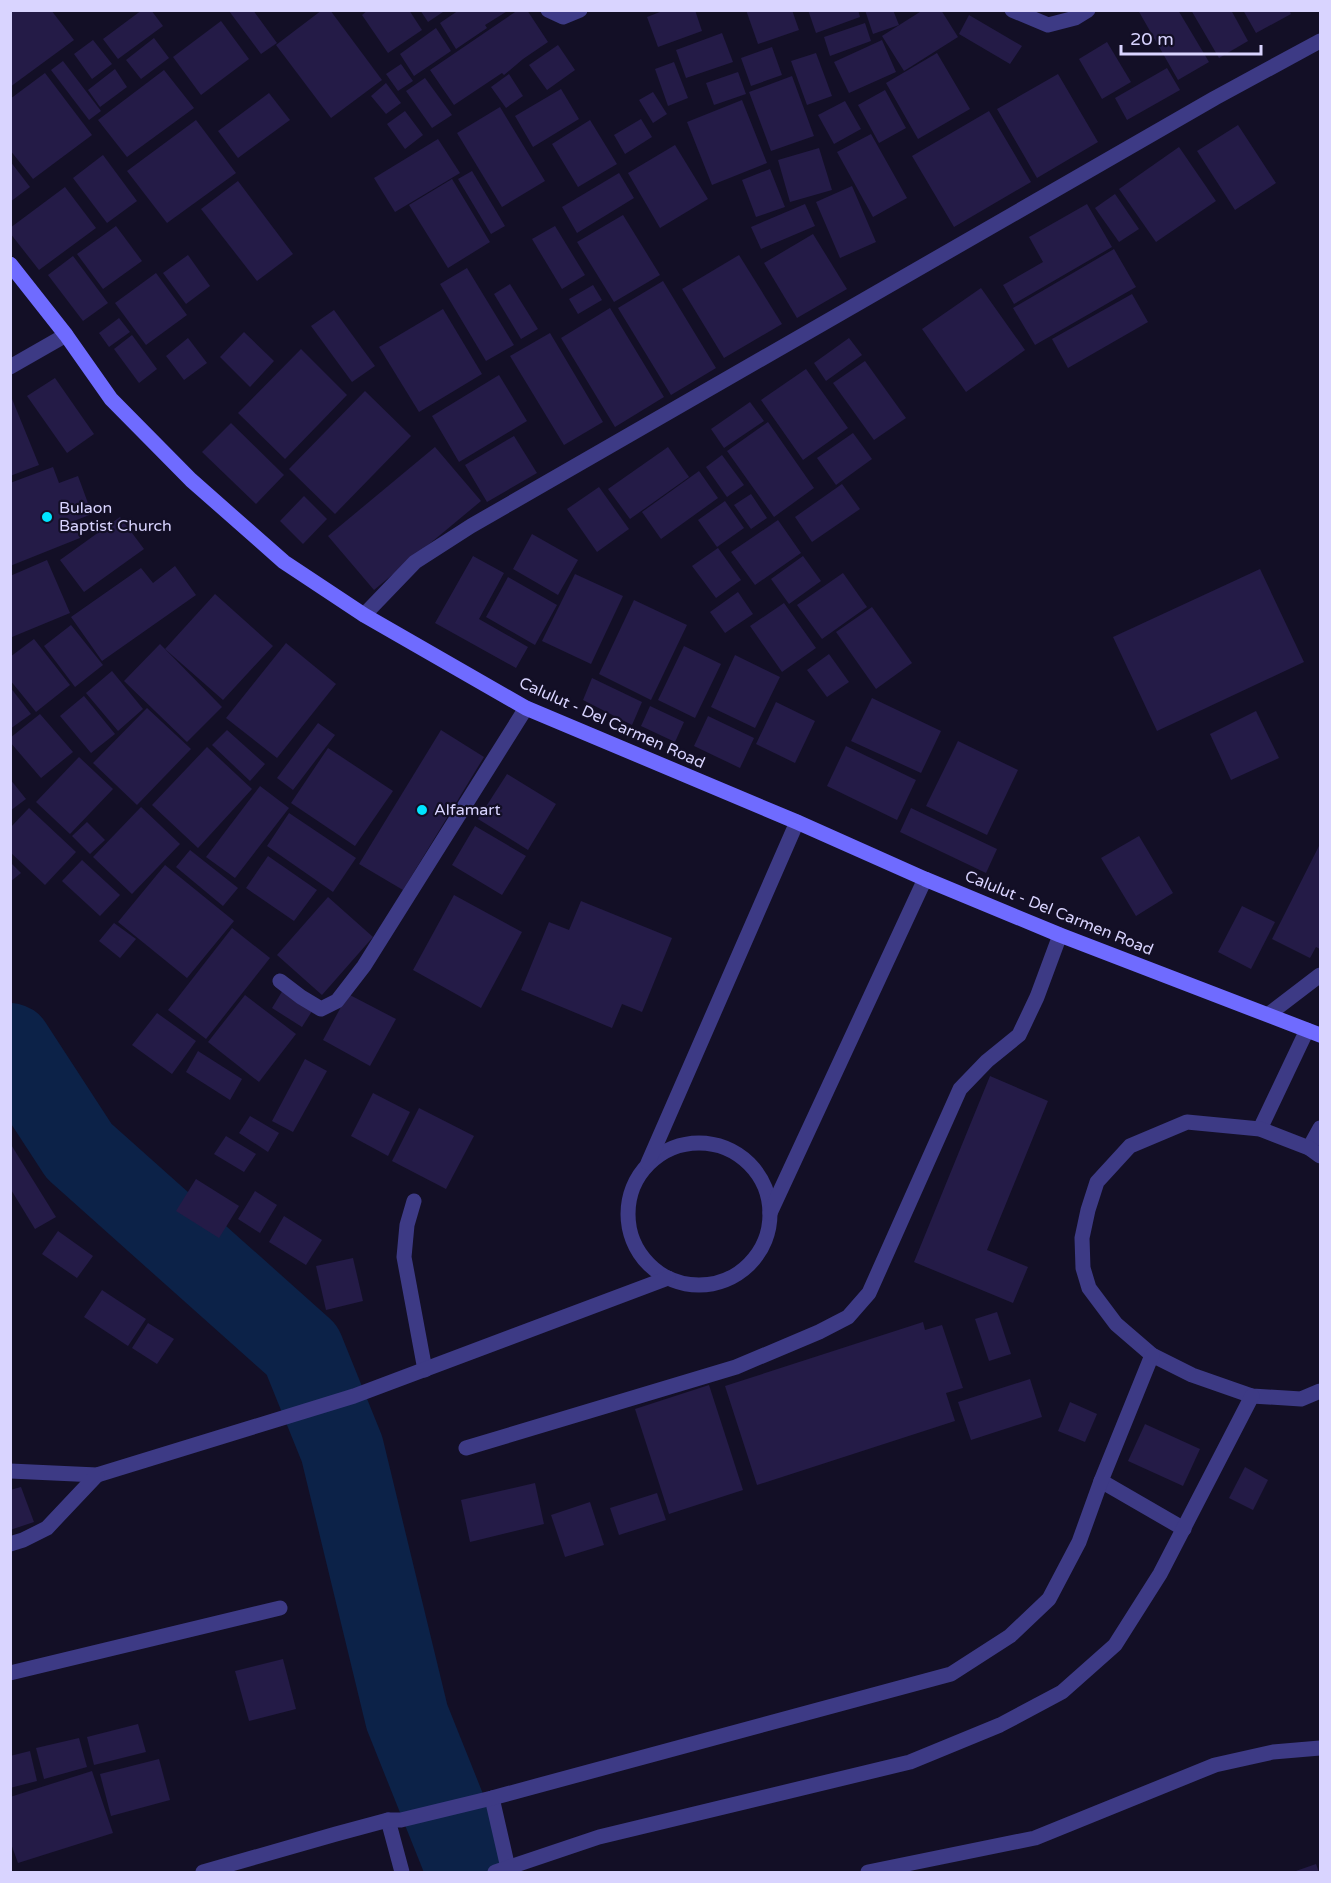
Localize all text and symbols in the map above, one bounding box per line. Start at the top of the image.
scale bar [1121,18,1260,56]
text: 20 m [1130,28,1174,50]
place label: Bulaon Baptist Church [59,498,172,536]
marker: Bulaon Baptist Church [40,510,54,524]
street label: Calulut - Del Carmen Road [516,673,708,773]
place label: Alfamart [434,800,501,820]
marker: Alfamart [415,803,429,817]
street label: Calulut - Del Carmen Road [962,866,1156,960]

